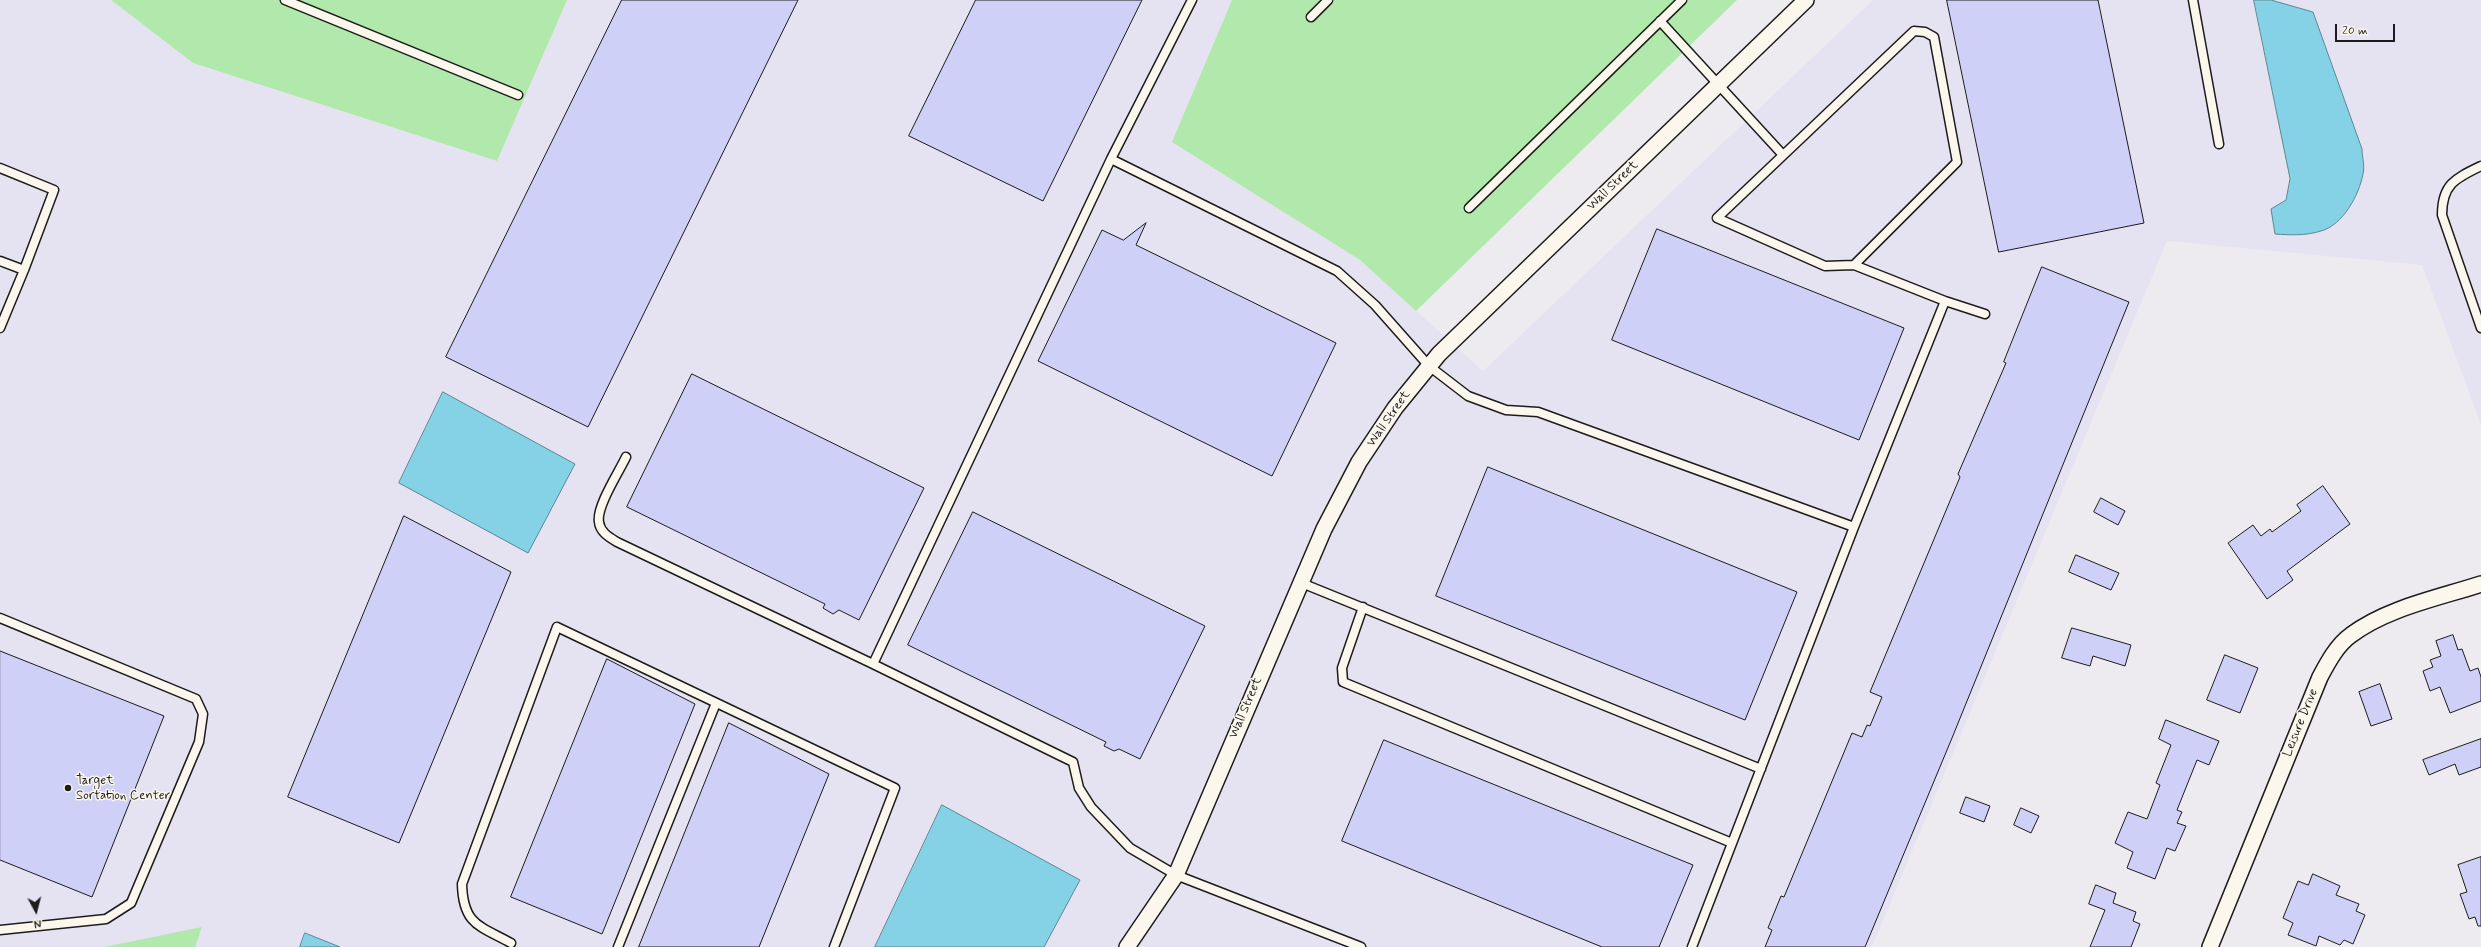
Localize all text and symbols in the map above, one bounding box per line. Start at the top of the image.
scale bar [2337,16,2397,42]
text: 20 m [2342,23,2368,39]
street label: Wall Street [1584,158,1642,214]
street label: Wall Street [1364,388,1414,450]
street label: Wall Street [1226,675,1266,741]
street label: Leisure Drive [2280,687,2322,759]
place label: Target Sortation Center [76,773,170,804]
marker: Target Sortation Center [63,783,73,793]
north arrow [16,891,56,931]
text: N [33,916,42,930]

